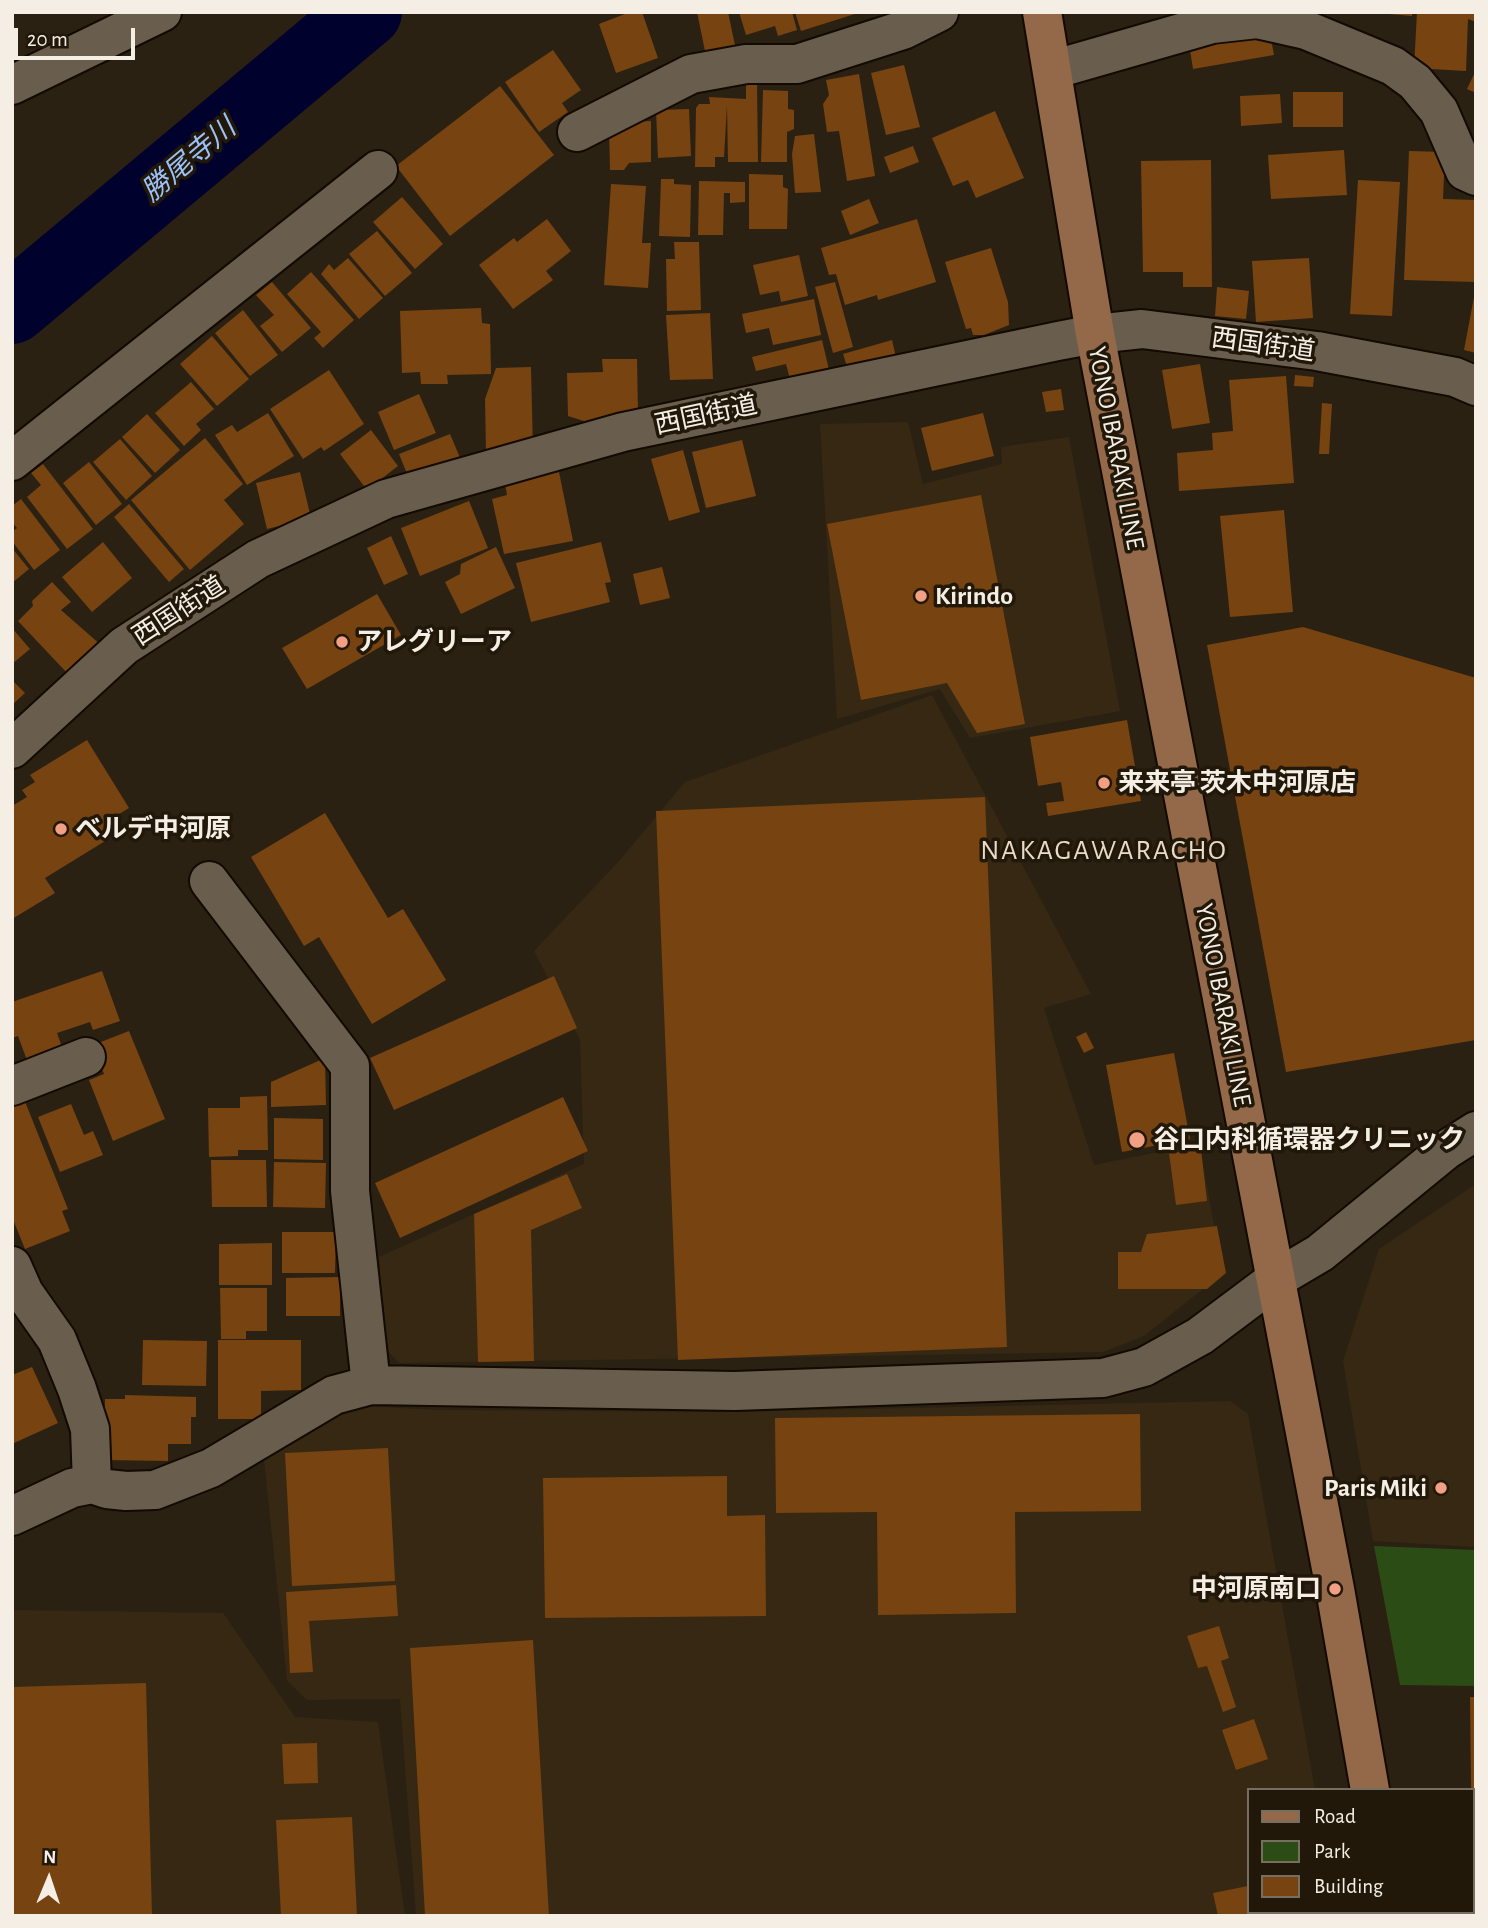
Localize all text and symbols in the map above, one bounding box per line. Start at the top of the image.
scale bar [18,14,138,58]
text: 20 m [27,29,68,50]
water label: 勝尾寺川 [135,111,243,209]
street label: 西国街道 [1209,322,1317,368]
street label: YONO IBARAKI LINE [1081,344,1151,552]
street label: 西国街道 [652,389,760,441]
street label: 西国街道 [127,570,231,652]
place label: Kirindo [935,580,1013,612]
marker: Kirindo [913,588,929,604]
place label: アレグリーア [356,626,512,658]
marker: アレグリーア [334,634,350,650]
place label: 来来亭 茨木中河原店 [1118,767,1356,799]
marker: 来来亭 茨木中河原店 [1096,775,1112,791]
place label: ベルデ中河原 [75,813,231,845]
marker: ベルデ中河原 [53,821,69,837]
district label: NAKAGAWARACHO [982,834,1226,868]
street label: YONO IBARAKI LINE [1188,901,1258,1109]
place label: 谷口内科循環器クリニック [1153,1124,1465,1156]
marker: 谷口内科循環器クリニック [1127,1130,1147,1150]
place label: Paris Miki [1324,1472,1427,1504]
marker: Paris Miki [1433,1480,1449,1496]
place label: 中河原南口 [1191,1573,1321,1605]
marker: 中河原南口 [1327,1581,1343,1597]
legend [1246,1788,1474,1914]
text: Road [1314,1806,1356,1827]
text: Park [1314,1841,1350,1862]
north arrow [14,1844,84,1914]
text: N [43,1848,57,1867]
text: Building [1314,1876,1383,1897]

